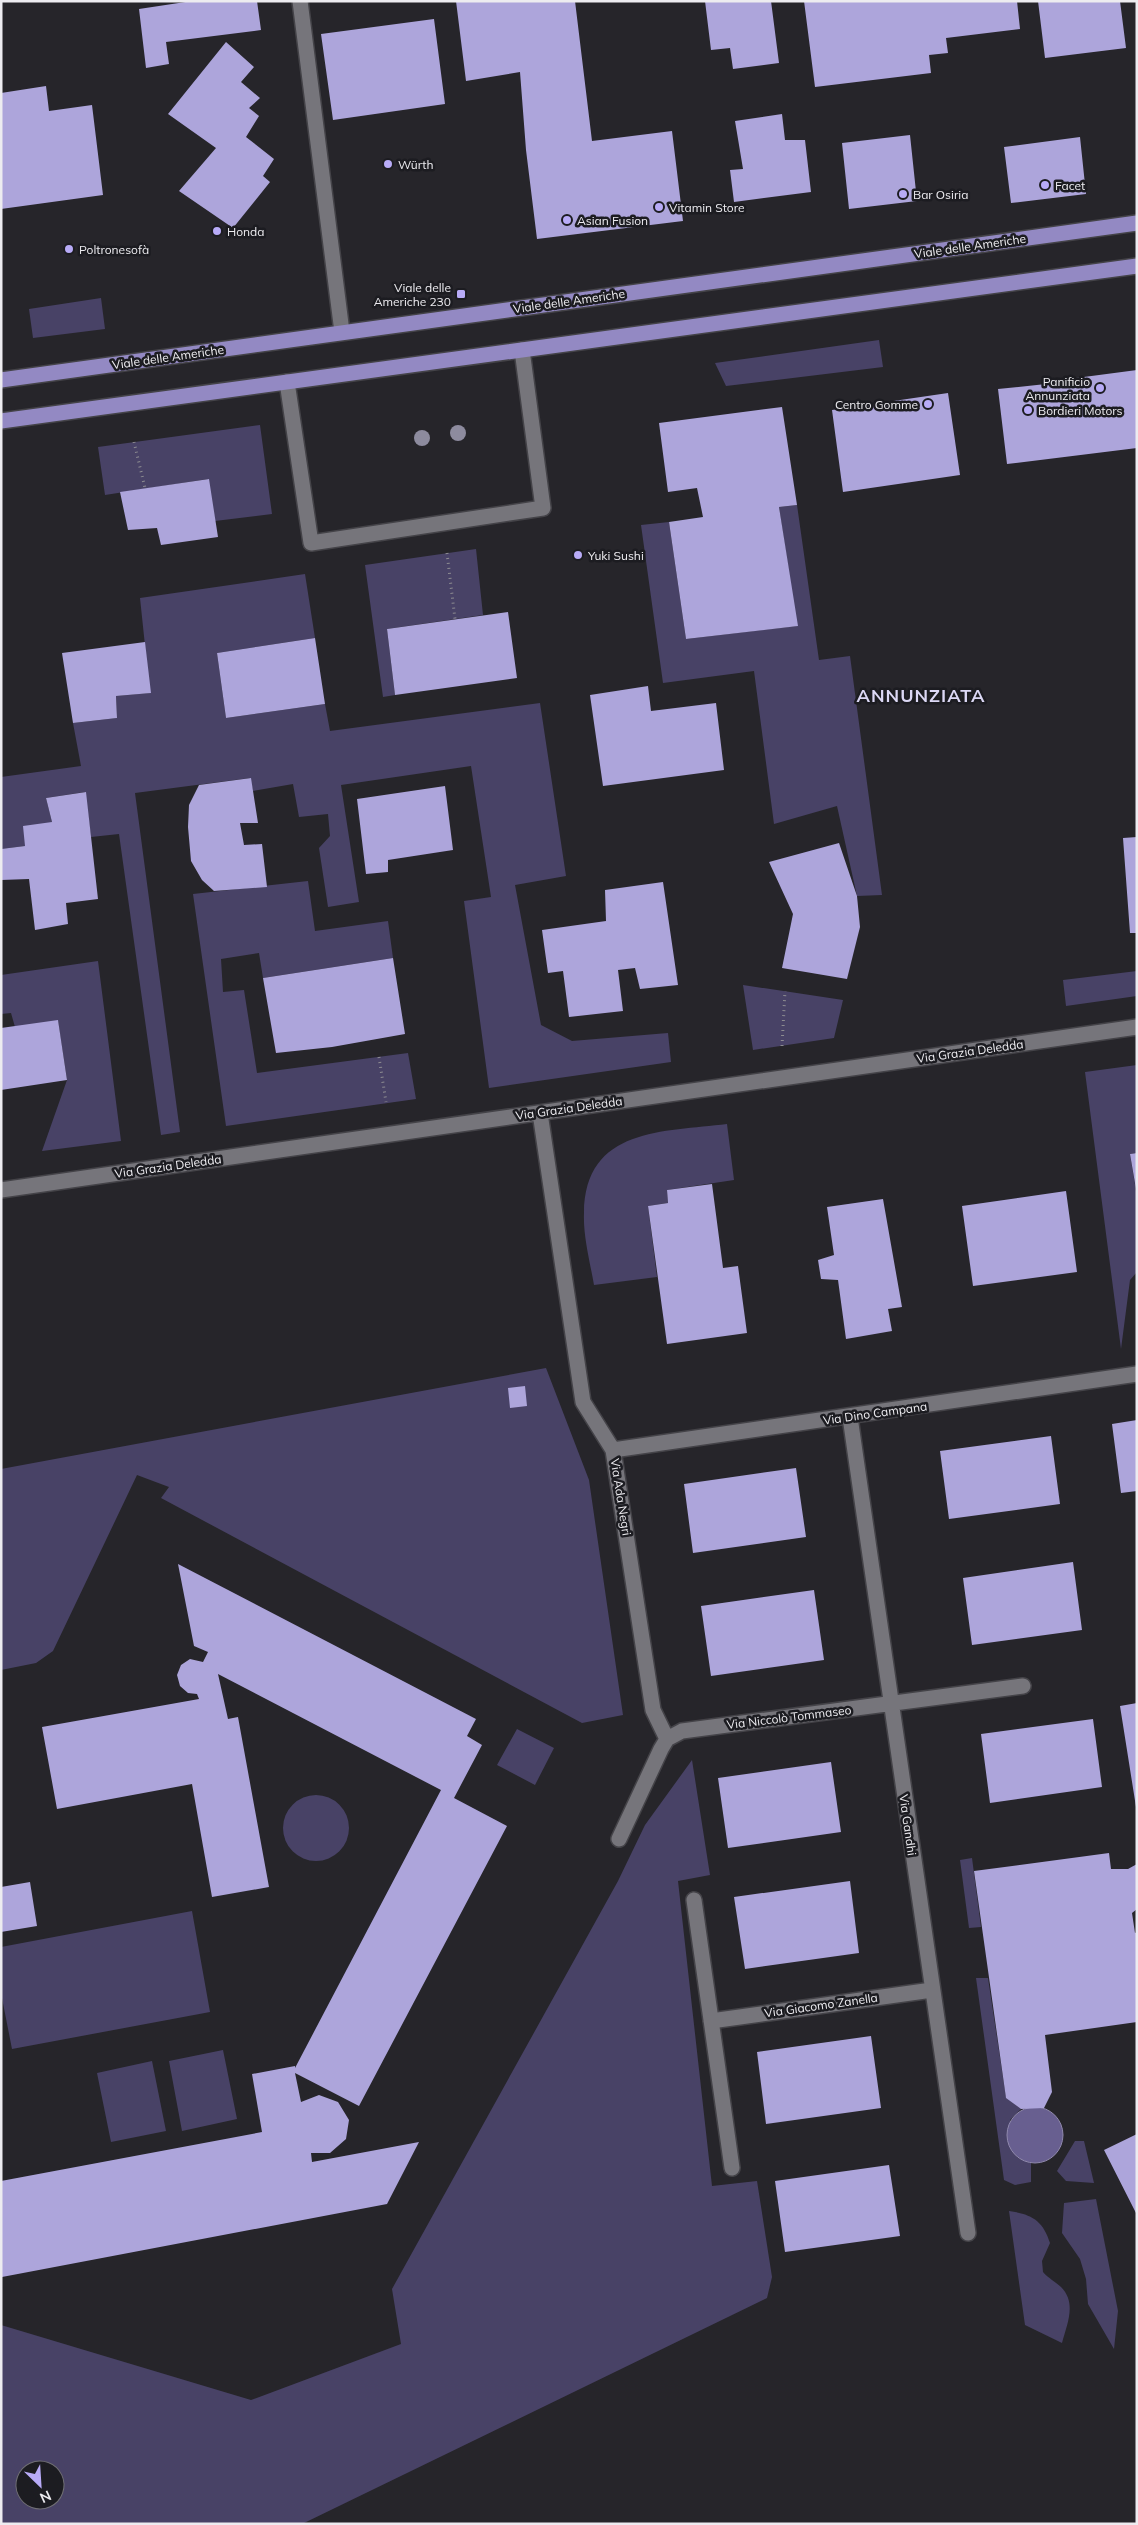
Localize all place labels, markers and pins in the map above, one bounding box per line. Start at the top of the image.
place label: Würth [398,157,434,172]
marker: Würth [382,158,394,170]
place label: Facet [1055,178,1085,193]
marker: Facet [1039,179,1051,191]
place label: Bar Osiria [913,187,968,202]
marker: Bar Osiria [897,188,909,200]
place label: Vitamin Store [669,200,744,215]
marker: Vitamin Store [653,201,665,213]
place label: Asian Fusion [577,213,648,228]
marker: Asian Fusion [561,214,573,226]
place label: Honda [227,224,264,239]
marker: Honda [211,225,223,237]
place label: Poltronesofà [79,242,149,257]
marker: Poltronesofà [63,243,75,255]
place label: Viale delle Americhe 230 [374,280,451,309]
marker: Viale delle Americhe 230 [455,288,467,300]
place label: Panificio Annunziata [1025,374,1090,403]
marker: Panificio Annunziata [1094,382,1106,394]
place label: Centro Gomme [835,397,918,412]
marker: Centro Gomme [922,398,934,410]
place label: Bordieri Motors [1038,403,1123,418]
marker: Bordieri Motors [1022,404,1034,416]
place label: Yuki Sushi [587,548,644,563]
marker: Yuki Sushi [572,549,584,561]

